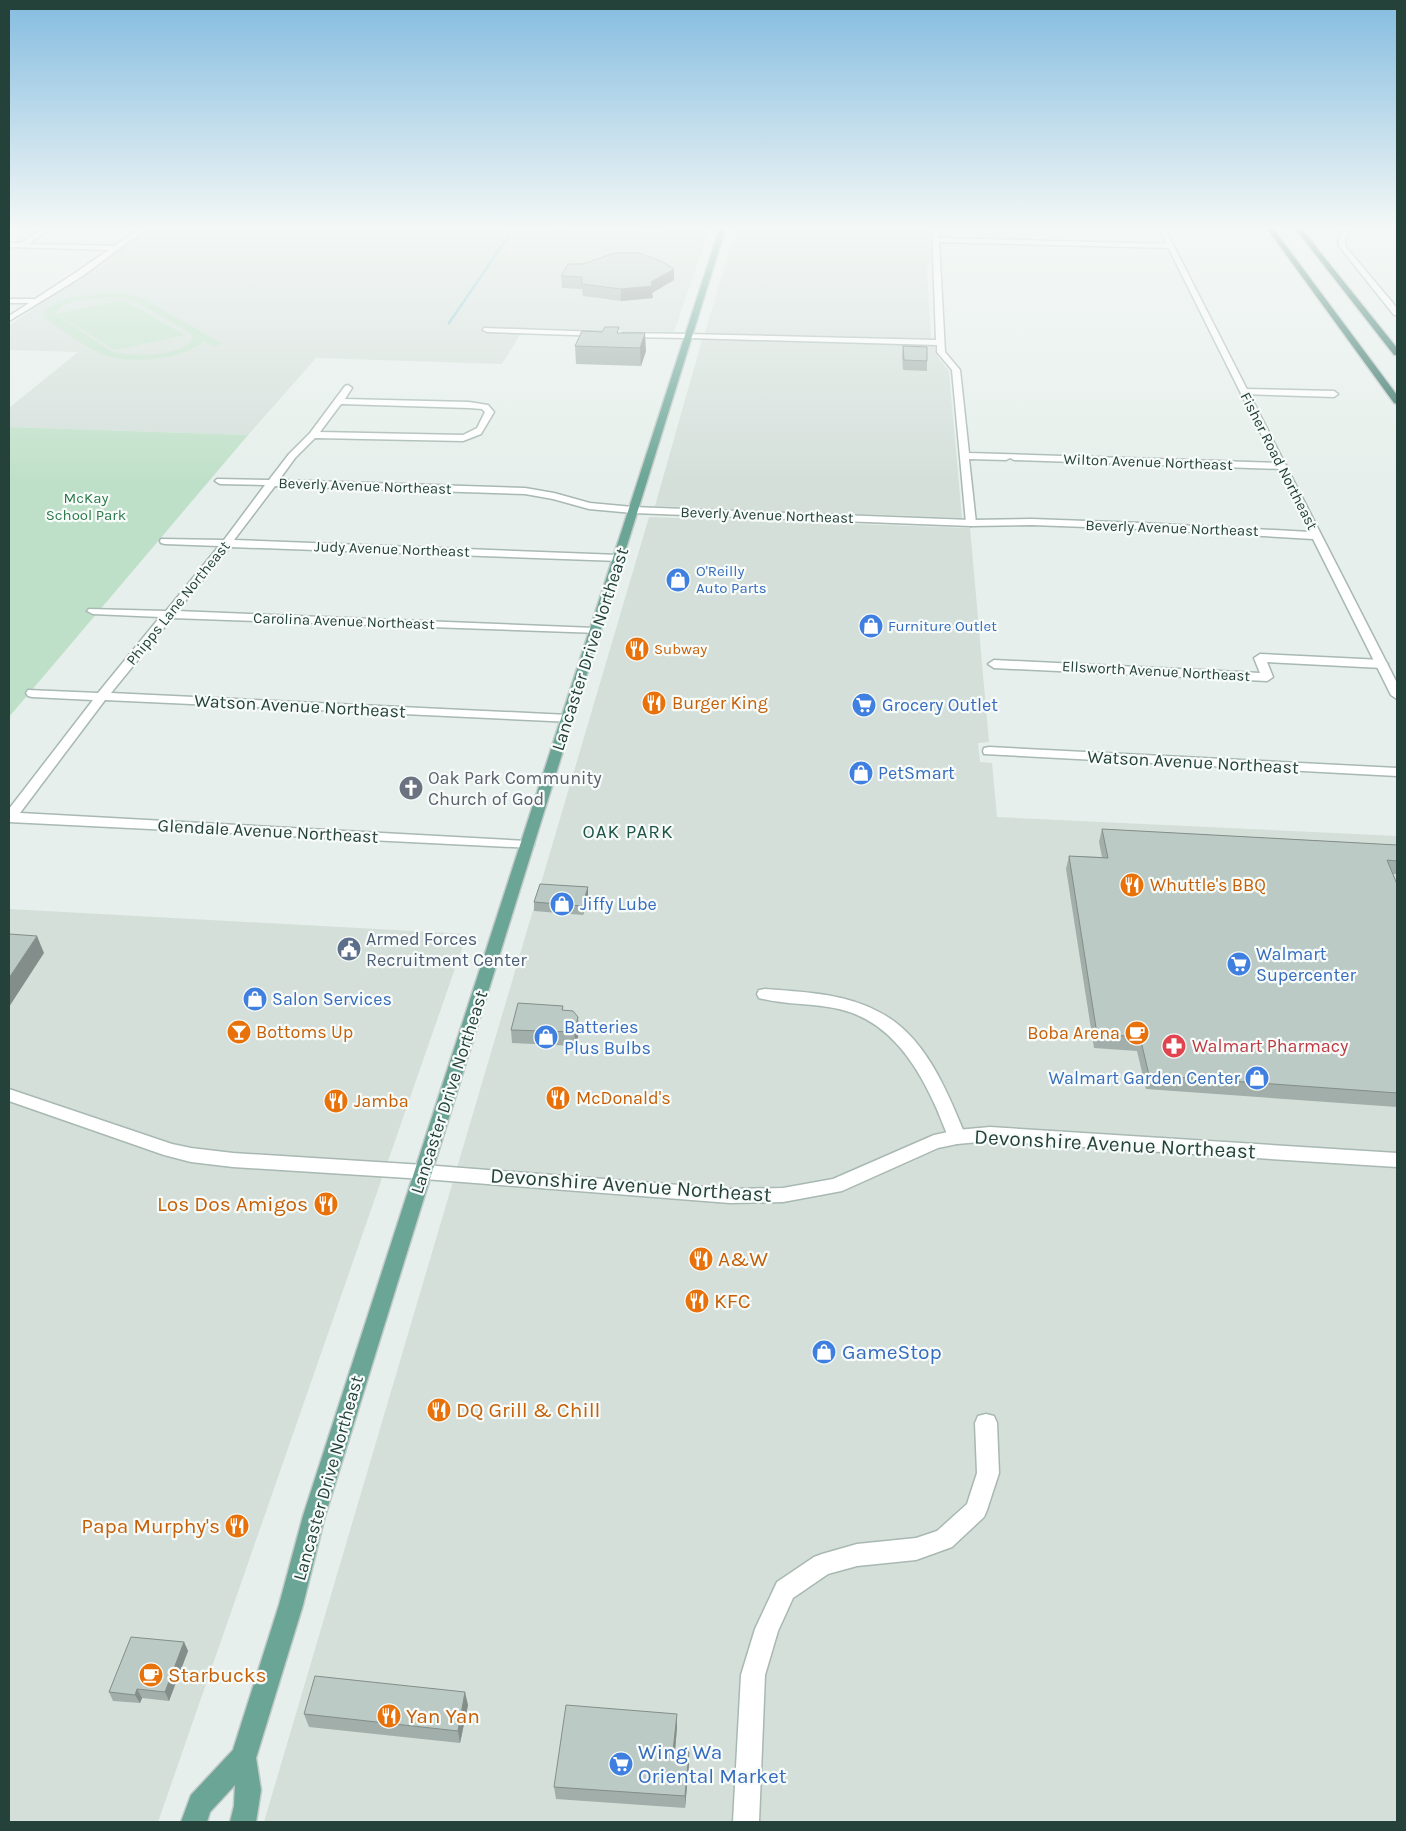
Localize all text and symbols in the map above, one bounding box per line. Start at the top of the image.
street label: Fisher Road Northeast [1236,389,1322,533]
street label: Wilton Avenue Northeast [1063,450,1233,474]
street label: Beverly Avenue Northeast [278,474,452,498]
park label: McKay School Park [46,489,126,524]
street label: Beverly Avenue Northeast [680,503,854,527]
street label: Beverly Avenue Northeast [1085,516,1259,540]
street label: Phipps Lane Northeast [122,537,234,669]
street label: Judy Avenue Northeast [314,537,470,561]
street label: Lancaster Drive Northeast [547,544,633,754]
place label: O'Reilly Auto Parts [696,562,767,597]
shop icon: O'Reilly Auto Parts [665,567,691,593]
street label: Carolina Avenue Northeast [253,609,435,633]
shop icon: Furniture Outlet [858,613,884,639]
place label: Furniture Outlet [888,617,997,635]
restaurant icon: Subway [624,636,650,662]
place label: Subway [654,640,707,658]
street label: Ellsworth Avenue Northeast [1061,657,1251,685]
street label: Watson Avenue Northeast [194,689,407,723]
restaurant icon: Burger King [641,690,667,716]
place label: Burger King [672,692,768,714]
supermarket icon: Grocery Outlet [851,692,877,718]
place label: Grocery Outlet [882,694,998,716]
street label: Watson Avenue Northeast [1087,745,1300,779]
shop icon: PetSmart [848,760,874,786]
place label: PetSmart [878,762,955,784]
place label: Oak Park Community Church of God [428,767,602,810]
church icon: Oak Park Community Church of God [398,775,424,801]
street label: Glendale Avenue Northeast [157,814,379,848]
district label: OAK PARK [582,821,674,843]
restaurant icon: Whuttle's BBQ [1119,872,1145,898]
place label: Whuttle's BBQ [1150,874,1266,896]
shop icon: Jiffy Lube [549,891,575,917]
place label: Jiffy Lube [580,893,657,915]
place label: Armed Forces Recruitment Center [366,928,527,971]
public building icon: Armed Forces Recruitment Center [336,936,362,962]
place label: Walmart Supercenter [1256,943,1356,986]
supermarket icon: Walmart Supercenter [1226,951,1252,977]
shop icon: Salon Services [242,986,268,1012]
street label: Lancaster Drive Northeast [406,987,492,1197]
place label: Salon Services [272,988,392,1010]
place label: Batteries Plus Bulbs [564,1016,651,1059]
bar icon: Bottoms Up [226,1019,252,1045]
cafe icon: Boba Arena [1124,1020,1150,1046]
place label: Bottoms Up [256,1021,353,1043]
place label: Boba Arena [1027,1022,1120,1044]
shop icon: Batteries Plus Bulbs [533,1024,559,1050]
pharmacy icon: Walmart Pharmacy [1161,1033,1187,1059]
place label: Walmart Pharmacy [1192,1035,1349,1057]
shop icon: Walmart Garden Center [1244,1065,1270,1091]
place label: Walmart Garden Center [1049,1067,1240,1089]
restaurant icon: McDonald's [545,1085,571,1111]
place label: McDonald's [576,1087,671,1109]
restaurant icon: Jamba [323,1088,349,1114]
place label: Jamba [354,1090,409,1112]
street label: Devonshire Avenue Northeast [974,1125,1257,1163]
street label: Devonshire Avenue Northeast [489,1163,773,1207]
restaurant icon: Los Dos Amigos [313,1191,339,1217]
place label: Los Dos Amigos [157,1192,308,1216]
restaurant icon: A&W [688,1246,714,1272]
place label: A&W [718,1247,768,1271]
restaurant icon: KFC [684,1288,710,1314]
place label: KFC [714,1289,751,1313]
shop icon: GameStop [811,1339,837,1365]
place label: GameStop [842,1340,942,1364]
street label: Lancaster Drive Northeast [288,1373,368,1583]
restaurant icon: DQ Grill & Chill [426,1397,452,1423]
place label: DQ Grill & Chill [456,1398,600,1422]
restaurant icon: Papa Murphy's [224,1513,250,1539]
place label: Papa Murphy's [81,1514,220,1538]
cafe icon: Starbucks [138,1662,164,1688]
place label: Starbucks [168,1663,267,1687]
restaurant icon: Yan Yan [376,1703,402,1729]
place label: Yan Yan [406,1704,480,1728]
place label: Wing Wa Oriental Market [638,1740,787,1788]
supermarket icon: Wing Wa Oriental Market [608,1751,634,1777]

